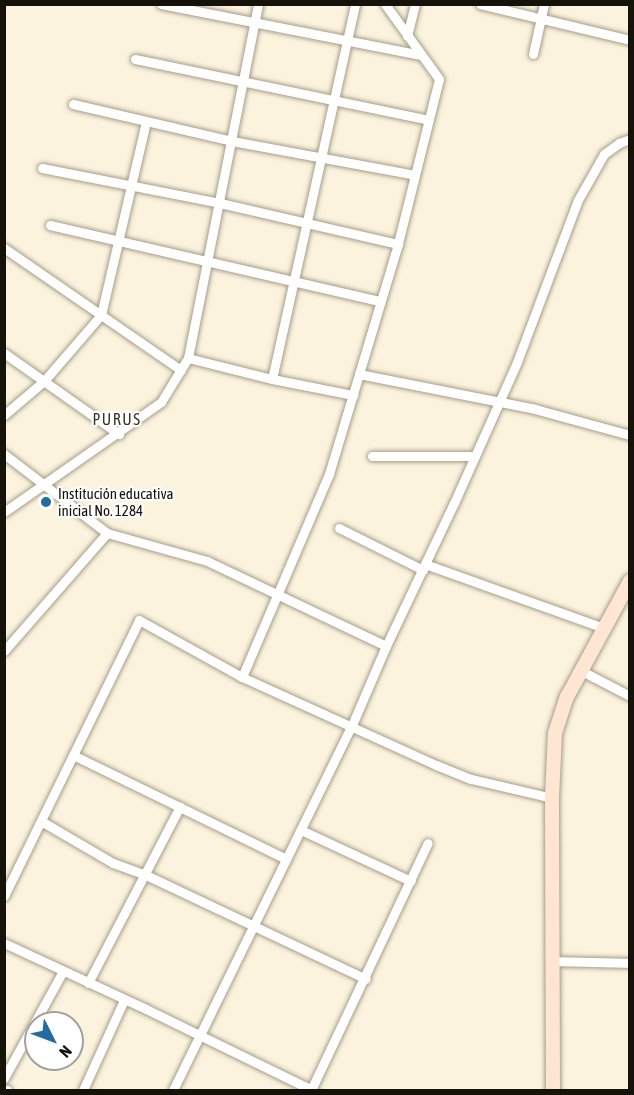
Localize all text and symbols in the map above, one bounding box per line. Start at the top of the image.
district label: PURUS [93,409,141,429]
place label: Institución educativa inicial No. 1284 [58,484,173,519]
marker: Institución educativa inicial No. 1284 [39,495,53,509]
north arrow [24,1011,84,1071]
text: N [56,1042,76,1061]

